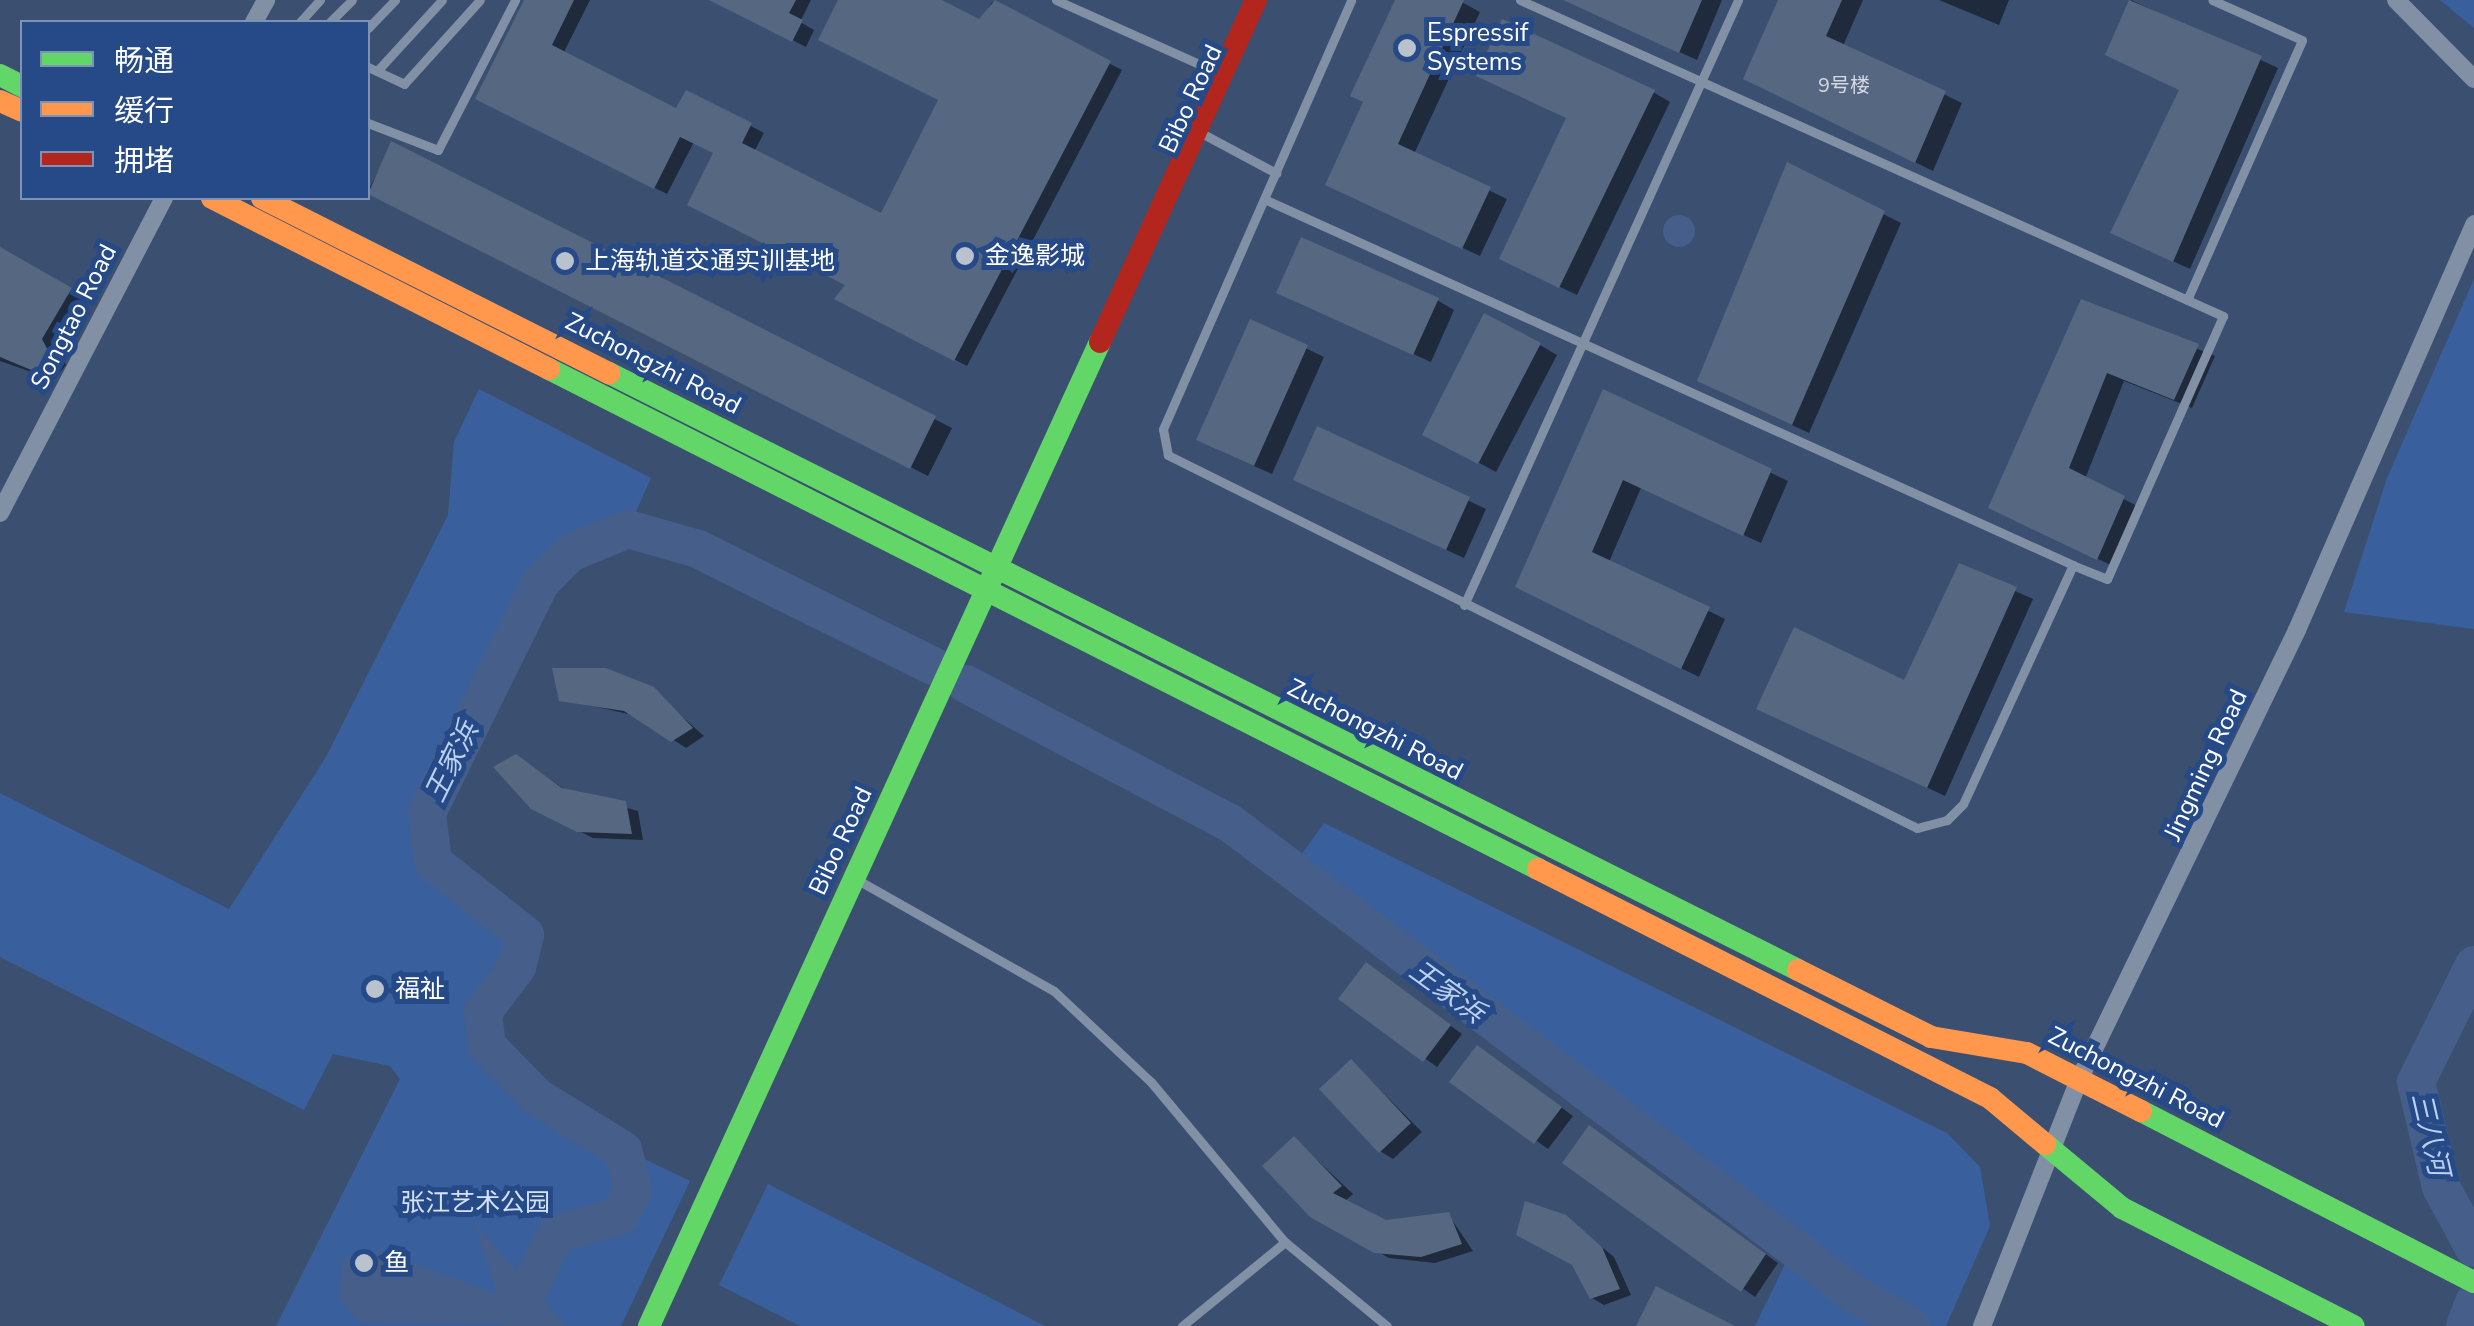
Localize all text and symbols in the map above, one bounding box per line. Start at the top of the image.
place label: Espressif Systems [1427,19,1528,78]
legend [20,20,370,200]
marker: Espressif Systems [1396,37,1418,59]
street label: Bibo Road [1153,40,1229,158]
text: 畅通 [114,41,174,82]
house number: 9号楼 [1818,73,1870,97]
text: 缓行 [114,91,174,132]
text: 拥堵 [114,141,174,182]
street label: Songtao Road [25,240,123,394]
place label: 金逸影城 [985,241,1085,271]
marker: 金逸影城 [954,245,976,267]
place label: 上海轨道交通实训基地 [585,246,835,276]
marker: 上海轨道交通实训基地 [554,250,576,272]
street label: Zuchongzhi Road [560,307,746,421]
street label: Zuchongzhi Road [1282,673,1468,787]
street label: Jingming Road [2158,685,2254,845]
water label: 王家浜 [418,717,486,807]
street label: Bibo Road [803,782,879,900]
water label: 王家浜 [1403,954,1491,1030]
place label: 福祉 [395,974,445,1004]
marker: 福祉 [364,978,386,1000]
street label: Zuchongzhi Road [2043,1021,2229,1135]
water label: 三八河 [2404,1089,2456,1179]
park label: 张江艺术公园 [400,1188,550,1218]
place label: 鱼 [384,1248,409,1278]
marker: 鱼 [353,1252,375,1274]

